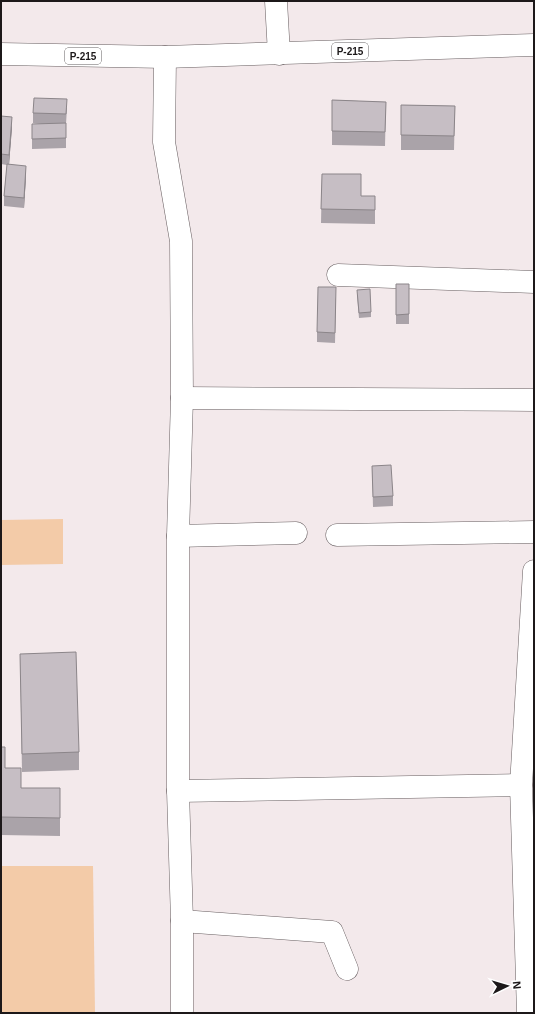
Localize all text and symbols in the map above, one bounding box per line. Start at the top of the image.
road number: Р-215 [332,43,368,59]
road number: P-215 [65,48,101,64]
north arrow [487,966,527,1006]
text: N [511,981,523,990]

